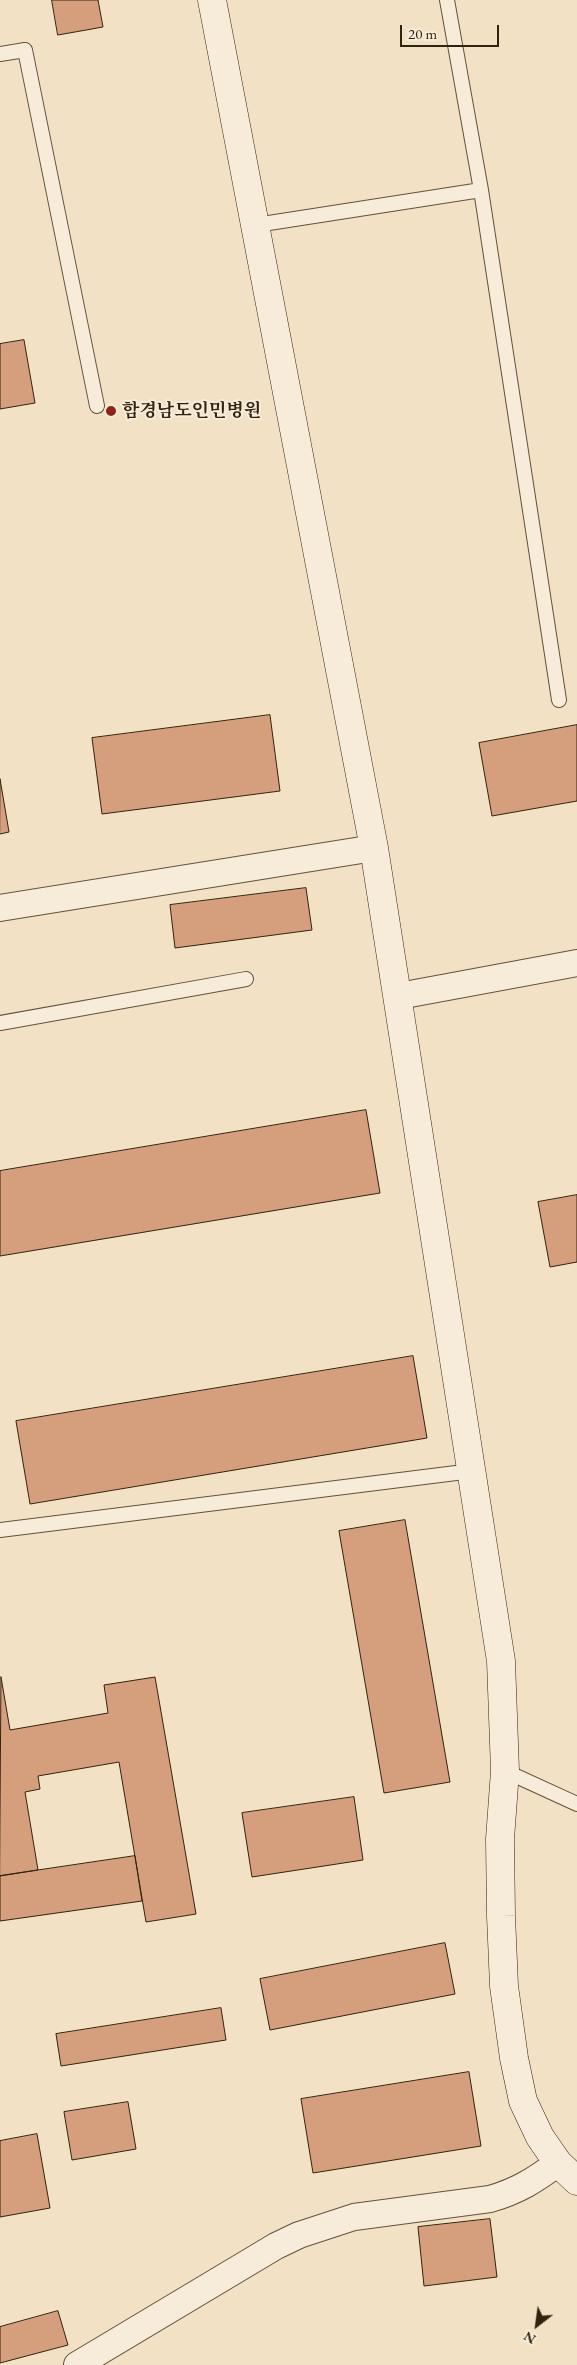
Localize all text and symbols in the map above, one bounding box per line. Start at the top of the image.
scale bar [402,15,501,47]
text: 20 m [408,24,437,43]
place label: 함경남도인민병원 [122,400,261,422]
marker: 함경남도인민병원 [104,404,118,418]
north arrow [512,2300,562,2350]
text: N [520,2327,539,2349]

